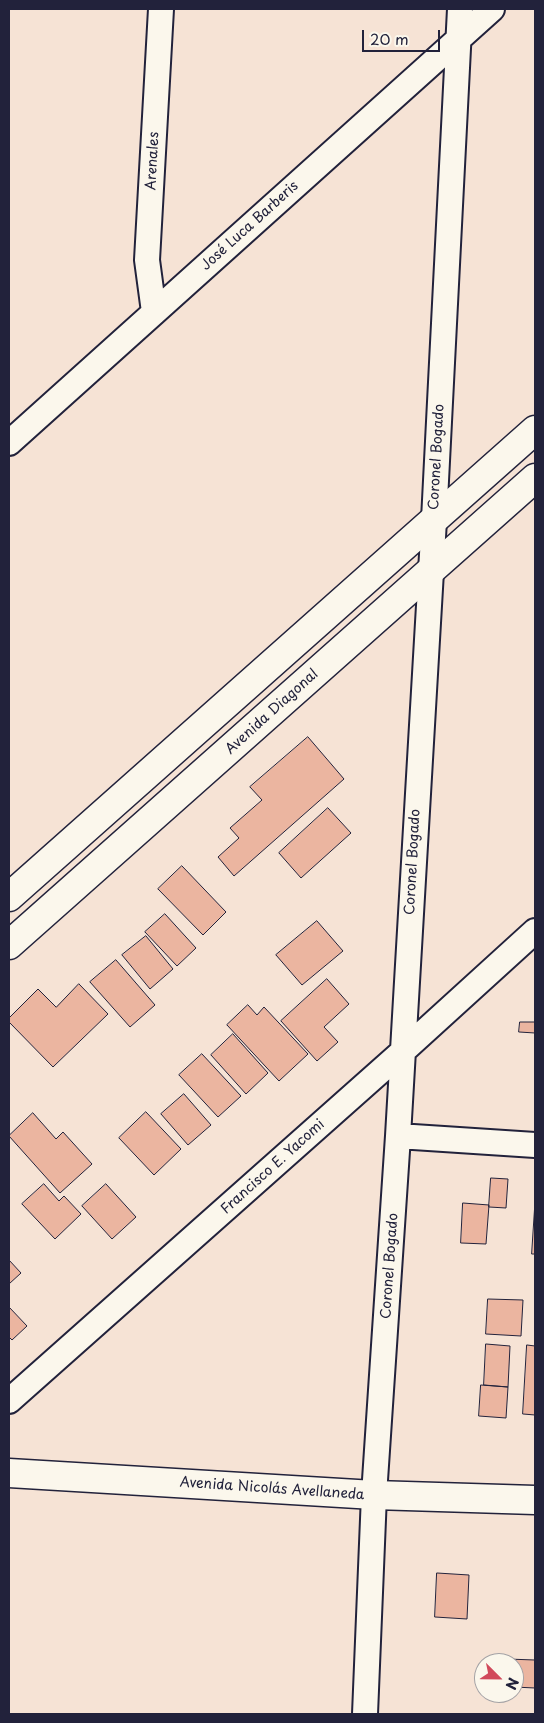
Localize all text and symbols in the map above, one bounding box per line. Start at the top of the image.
scale bar [364,20,442,52]
text: 20 m [370,27,409,50]
street label: Arenales [143,131,163,191]
street label: José Luca Barberis [198,178,302,274]
street label: Coronel Bogado [426,404,448,510]
street label: Avenida Diagonal [222,666,322,758]
street label: Coronel Bogado [402,809,424,915]
street label: Francisco E. Yacomi [218,1116,328,1218]
street label: Coronel Bogado [378,1212,402,1320]
street label: Avenida Nicolás Avellaneda [179,1474,365,1504]
north arrow [474,1653,524,1703]
text: N [501,1674,524,1693]

